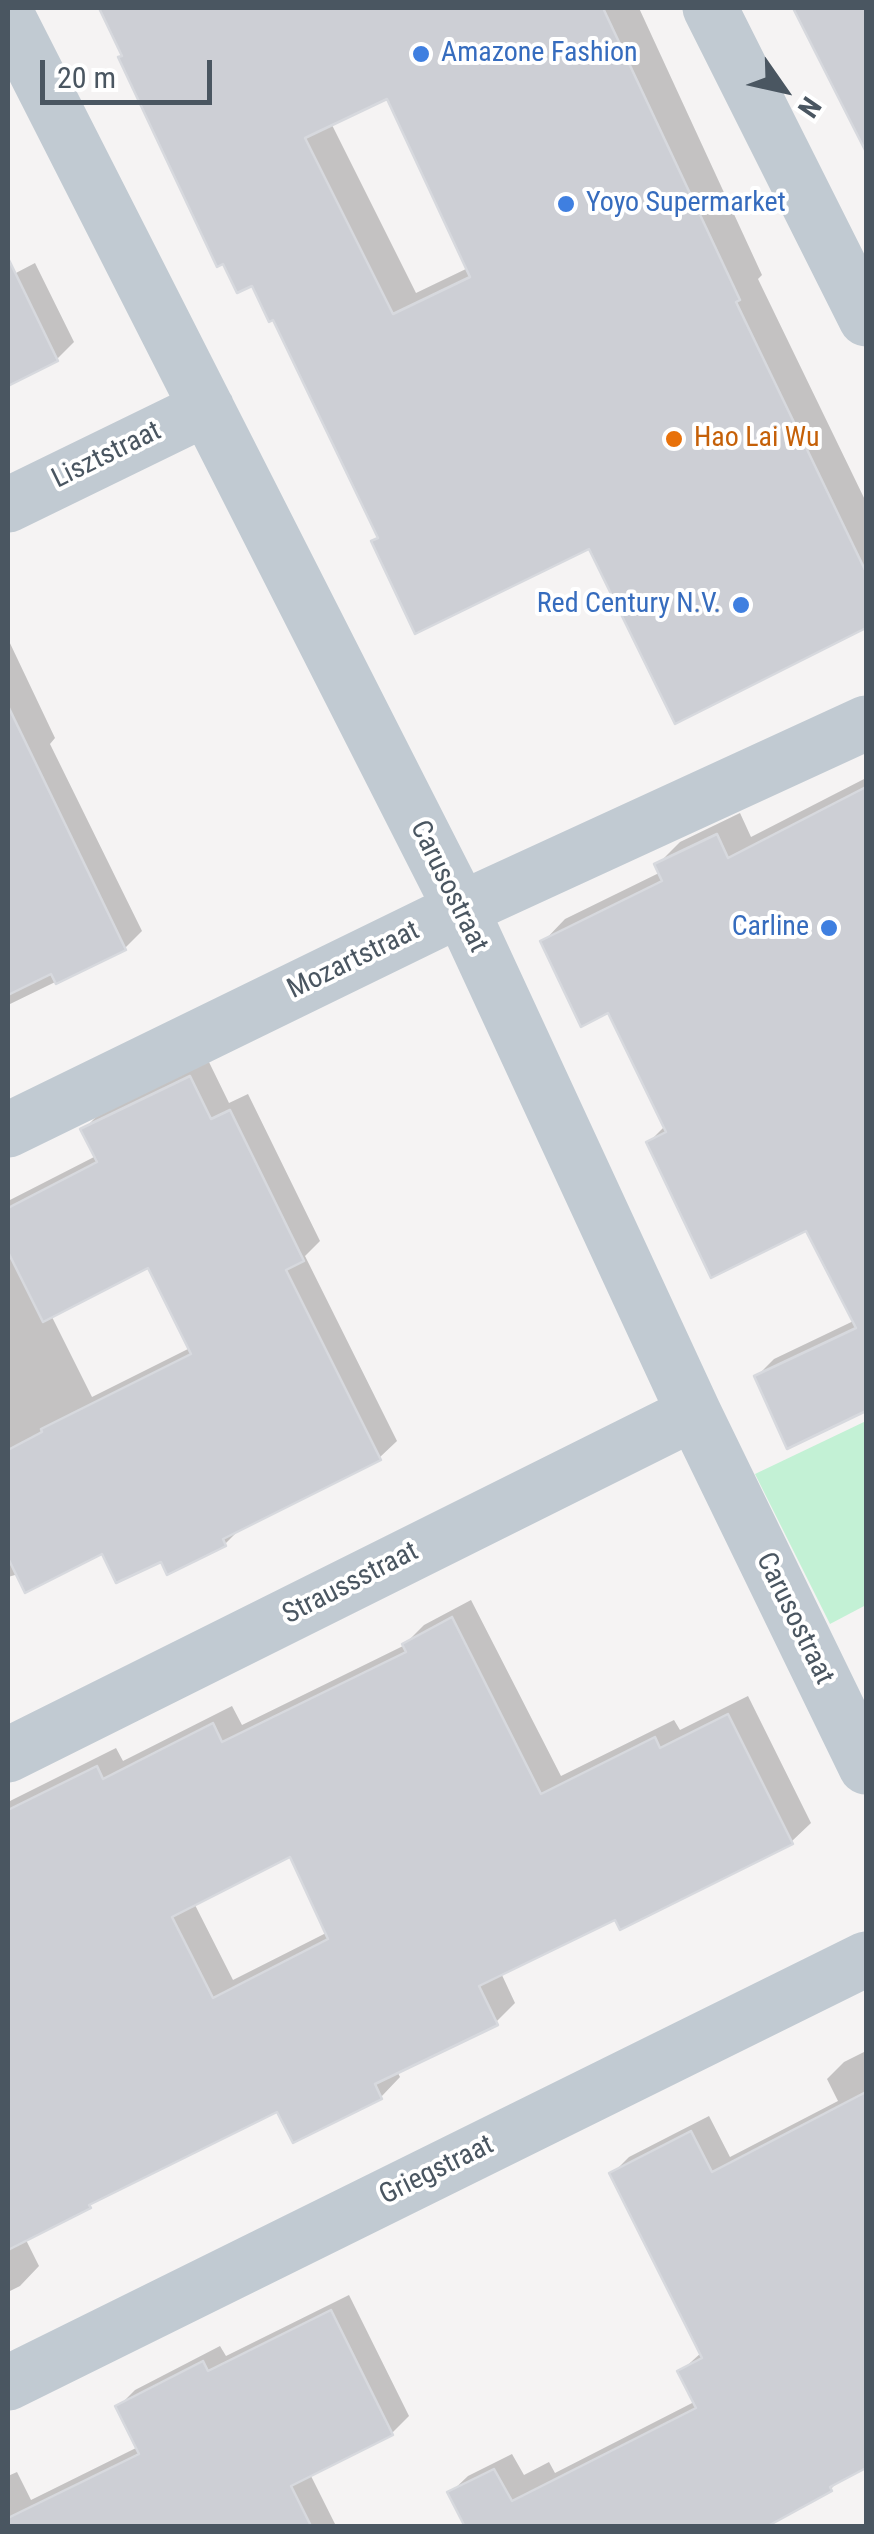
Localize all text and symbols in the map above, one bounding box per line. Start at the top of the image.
place label: Amazone Fashion [441,37,638,71]
scale bar [45,40,218,102]
north arrow [734,40,834,140]
marker: Amazone Fashion [410,43,432,65]
text: 20 m [57,60,116,95]
text: N [791,91,828,123]
place label: Yoyo Supermarket [586,187,786,221]
marker: Yoyo Supermarket [555,193,577,215]
street label: Lisztstraat [47,415,167,497]
place label: Hao Lai Wu [694,422,819,456]
marker: Hao Lai Wu [663,428,685,450]
place label: Red Century N.V. [537,588,721,622]
marker: Red Century N.V. [730,594,752,616]
street label: Carusostraat [402,816,494,958]
place label: Carline [732,911,809,945]
street label: Mozartstraat [283,915,425,1007]
marker: Carline [818,917,840,939]
street label: Straussstraat [278,1536,424,1632]
street label: Carusostraat [748,1548,840,1690]
street label: Griegstraat [375,2129,499,2213]

